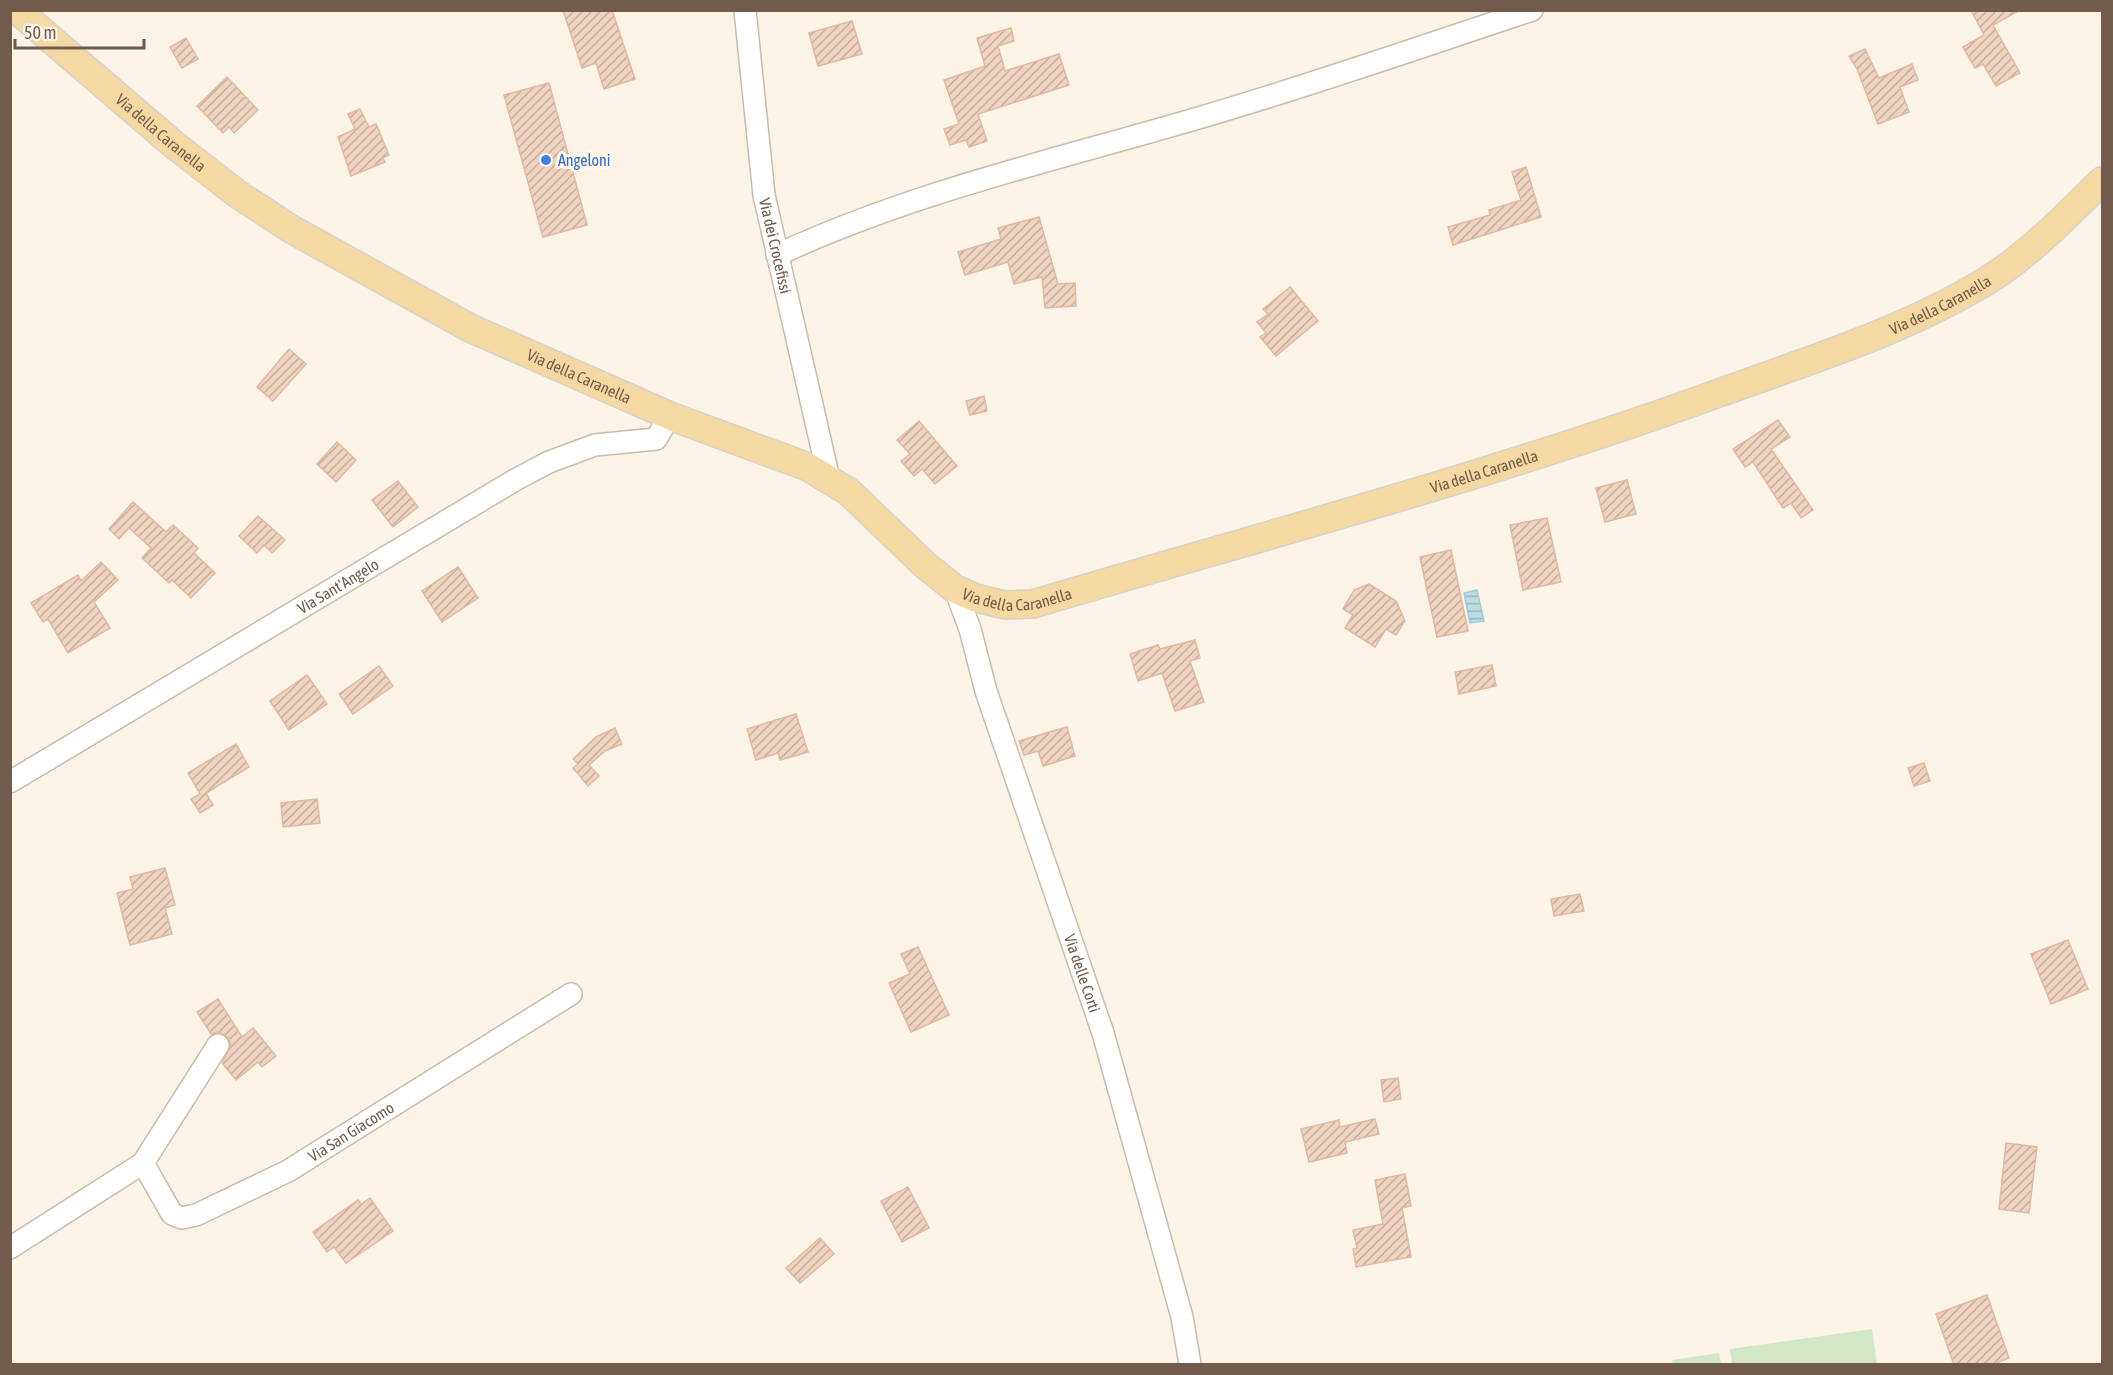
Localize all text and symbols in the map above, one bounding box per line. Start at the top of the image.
scale bar [15,12,144,50]
text: 50 m [24,22,56,43]
street label: Via della Caranella [112,90,210,175]
place label: Angeloni [558,151,610,170]
marker: Angeloni [539,153,553,167]
street label: Via dei Crocefissi [756,196,795,295]
street label: Via della Caranella [1886,271,1994,338]
street label: Via della Caranella [524,345,634,407]
street label: Via della Caranella [1428,446,1540,496]
street label: Via Sant'Angelo [294,555,382,617]
street label: Via della Caranella [960,584,1074,614]
street label: Via delle Corti [1061,932,1104,1015]
street label: Via San Giacomo [305,1098,397,1165]

